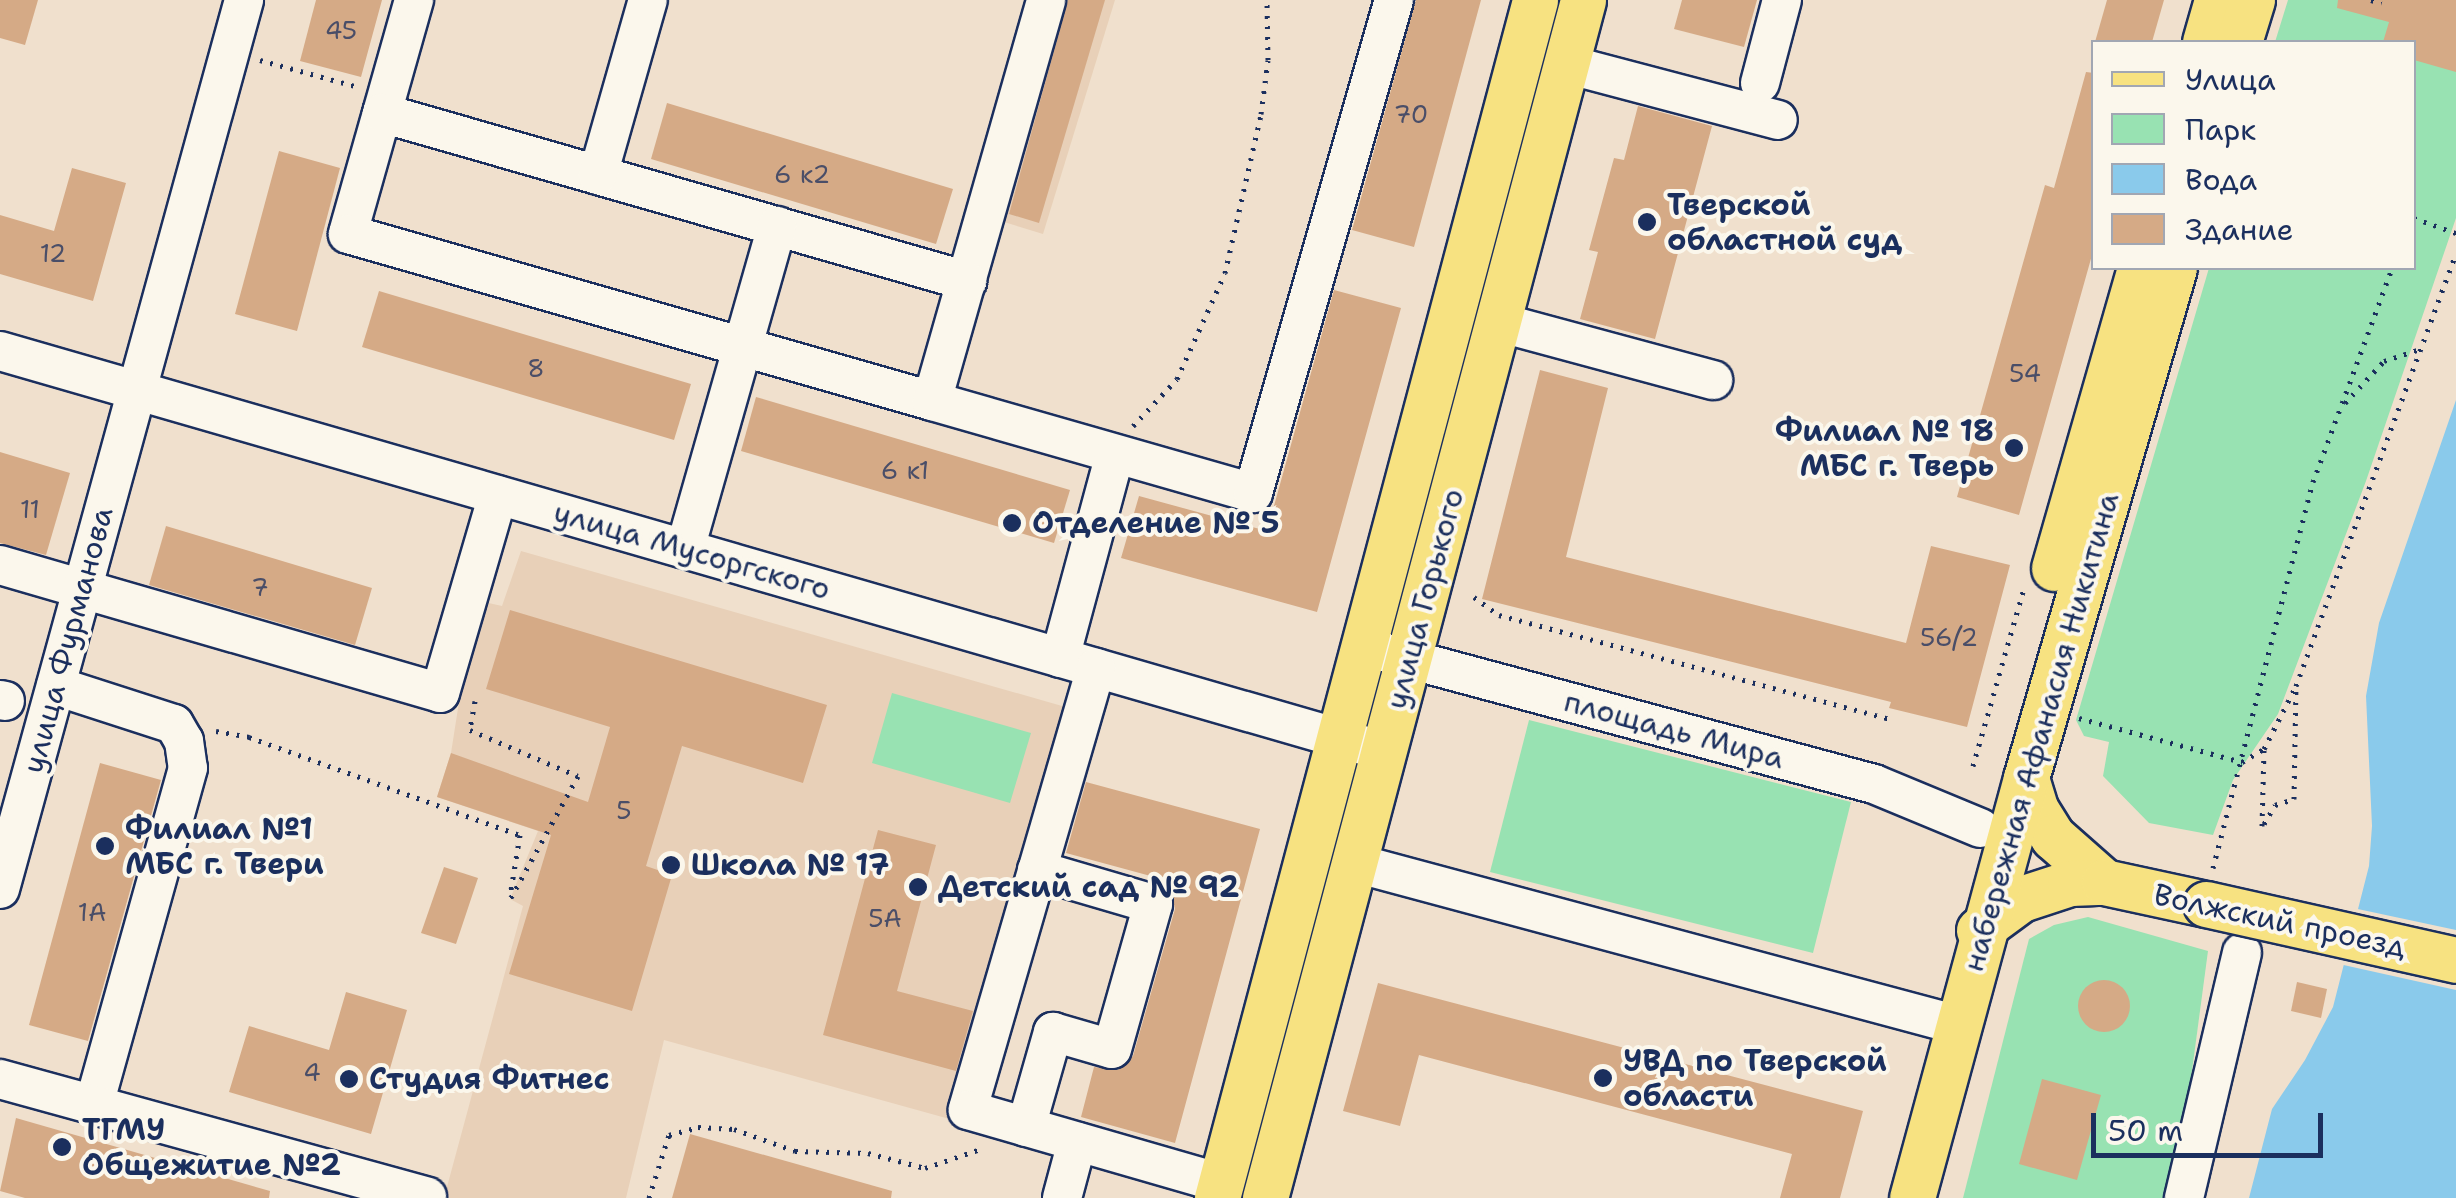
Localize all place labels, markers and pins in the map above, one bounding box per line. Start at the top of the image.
place label: Тверской областной суд [1667,187,1902,258]
marker: Тверской областной суд [1636,211,1658,233]
place label: Филиал № 18 МБС г. Тверь [1775,413,1994,484]
marker: Филиал № 18 МБС г. Тверь [2003,437,2025,459]
place label: Отделение № 5 [1032,505,1279,541]
marker: Отделение № 5 [1001,512,1023,534]
place label: Филиал №1 МБС г. Твери [125,811,324,882]
marker: Филиал №1 МБС г. Твери [94,835,116,857]
place label: Школа № 17 [691,847,889,883]
marker: Школа № 17 [660,854,682,876]
place label: Детский сад № 92 [938,869,1239,905]
marker: Детский сад № 92 [907,876,929,898]
place label: УВД по Тверской области [1623,1043,1887,1114]
place label: Студия Фитнес [369,1061,610,1097]
marker: УВД по Тверской области [1592,1067,1614,1089]
marker: Студия Фитнес [338,1068,360,1090]
place label: ТГМУ Общежитие №2 [82,1112,341,1182]
marker: ТГМУ Общежитие №2 [51,1136,73,1158]

